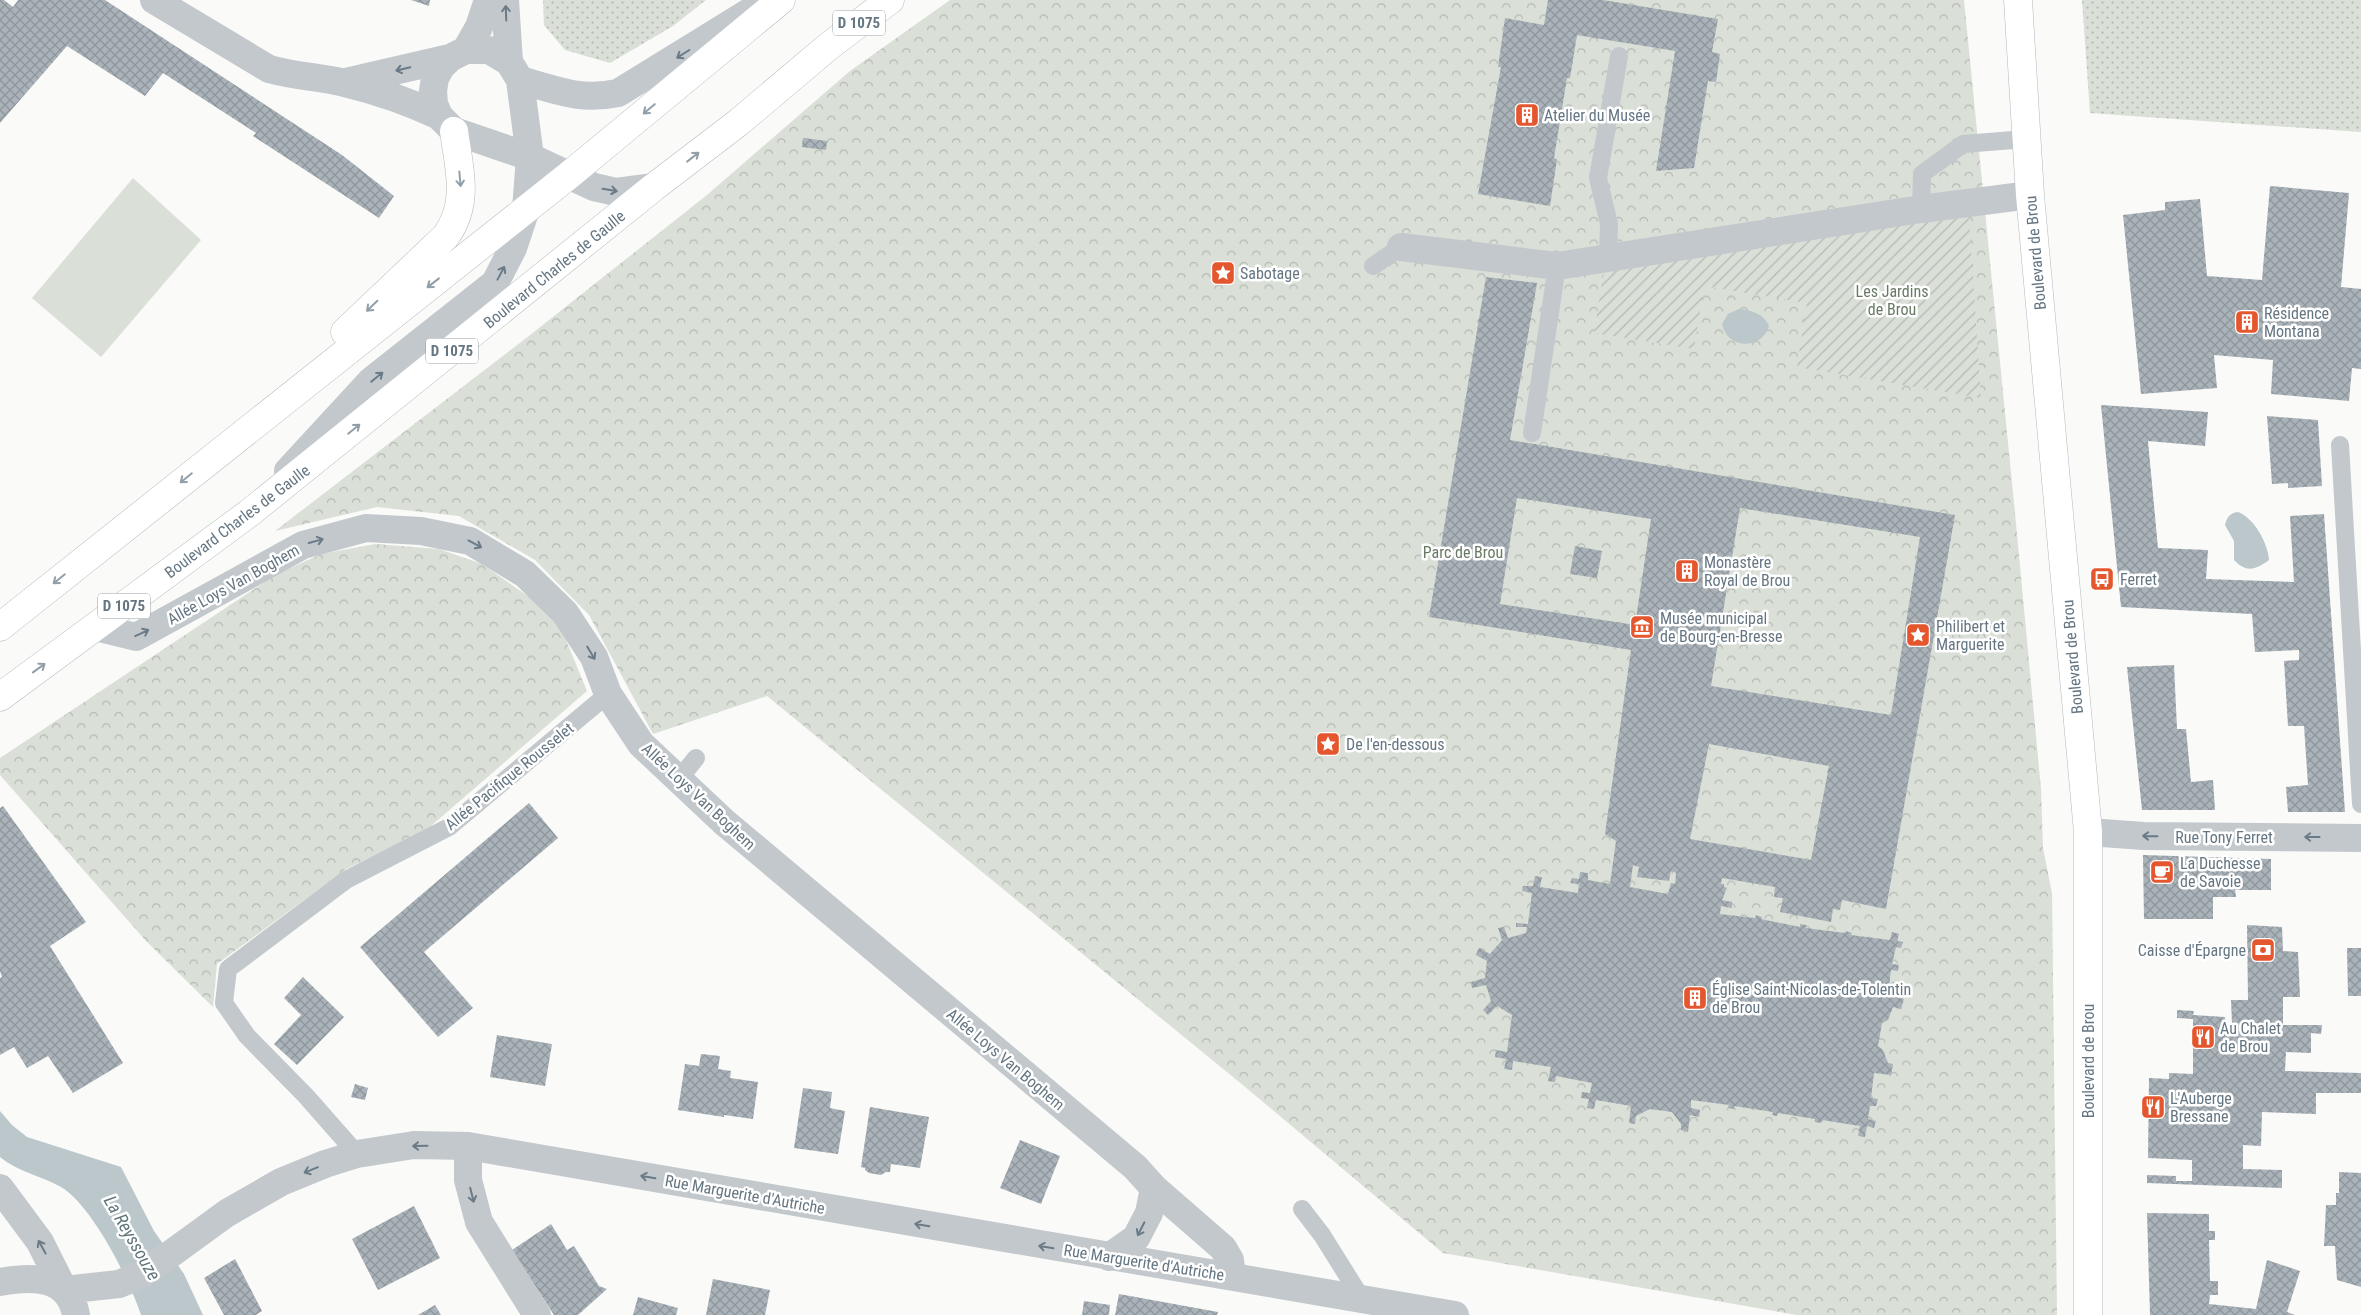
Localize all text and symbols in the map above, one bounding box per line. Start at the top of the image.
one-way arrow [501,6,511,22]
road number: D 1075 [833,10,885,36]
one-way arrow [677,49,691,59]
one-way arrow [395,65,411,74]
building icon: Atelier du Musée [1514,102,1540,128]
one-way arrow [643,104,656,115]
place label: Atelier du Musée [1544,106,1650,125]
one-way arrow [686,152,699,163]
one-way arrow [455,171,465,187]
one-way arrow [602,185,618,195]
street label: Boulevard de Brou [2021,195,2050,311]
street label: Boulevard Charles de Gaulle [480,206,629,332]
place icon: Sabotage [1210,260,1236,286]
place label: Sabotage [1240,264,1300,283]
one-way arrow [496,265,506,280]
one-way arrow [427,277,440,288]
park label: Les Jardins de Brou [1856,282,1928,319]
one-way arrow [366,300,379,312]
place label: Résidence Montana [2264,304,2329,341]
building icon: Résidence Montana [2234,309,2260,335]
road number: D 1075 [426,338,478,364]
one-way arrow [370,371,383,382]
one-way arrow [348,424,361,435]
street label: Boulevard Charles de Gaulle [161,461,314,582]
one-way arrow [179,472,192,483]
one-way arrow [308,536,324,546]
one-way arrow [467,539,482,549]
street label: Allée Loys Van Boghem [164,540,303,629]
park label: Parc de Brou [1423,543,1503,562]
place label: Monastère Royal de Brou [1704,553,1790,590]
building icon: Monastère Royal de Brou [1674,558,1700,584]
bus stop icon: Ferret [2089,566,2115,592]
place label: Ferret [2120,570,2157,589]
one-way arrow [52,574,65,585]
road number: D 1075 [98,594,150,618]
street label: Boulevard de Brou [2058,599,2087,715]
place label: Musée municipal de Bourg-en-Bresse [1660,609,1782,646]
museum icon: Musée municipal de Bourg-en-Bresse [1629,614,1655,640]
place label: Philibert et Marguerite [1936,617,2005,654]
place icon: Philibert et Marguerite [1905,622,1931,648]
one-way arrow [134,627,149,637]
one-way arrow [587,646,597,660]
one-way arrow [32,663,46,673]
street label: Allée Pacifique Rousselet [441,719,578,834]
place icon: De l'en-dessous [1315,731,1341,757]
place label: De l'en-dessous [1346,735,1445,754]
street label: Allée Loys Van Boghem [638,739,759,854]
street label: Rue Tony Ferret [2175,828,2273,847]
one-way arrow [2142,831,2158,841]
one-way arrow [2305,832,2321,842]
place label: La Duchesse de Savoie [2180,854,2261,891]
cafe icon: La Duchesse de Savoie [2149,859,2175,885]
bank icon: Caisse d'Épargne [2250,937,2276,963]
place label: Caisse d'Épargne [2138,941,2246,960]
place label: Église Saint-Nicolas-de-Tolentin de Brou [1712,980,1911,1017]
building icon: Église Saint-Nicolas-de-Tolentin de Brou [1682,985,1708,1011]
street label: Boulevard de Brou [2079,1004,2098,1118]
street label: Allée Loys Van Boghem [943,1005,1068,1114]
place label: Au Chalet de Brou [2220,1019,2281,1056]
restaurant icon: Au Chalet de Brou [2190,1024,2216,1050]
place label: L'Auberge Bressane [2170,1089,2232,1126]
restaurant icon: L'Auberge Bressane [2140,1094,2166,1120]
one-way arrow [412,1141,428,1151]
one-way arrow [304,1166,319,1175]
one-way arrow [640,1171,656,1181]
street label: Rue Marguerite d'Autriche [663,1171,826,1218]
one-way arrow [468,1186,477,1202]
water label: La Reyssouze [100,1192,165,1284]
one-way arrow [914,1219,930,1229]
one-way arrow [1136,1221,1145,1236]
one-way arrow [37,1239,47,1254]
street label: Rue Marguerite d'Autriche [1062,1240,1225,1285]
one-way arrow [1038,1241,1054,1251]

